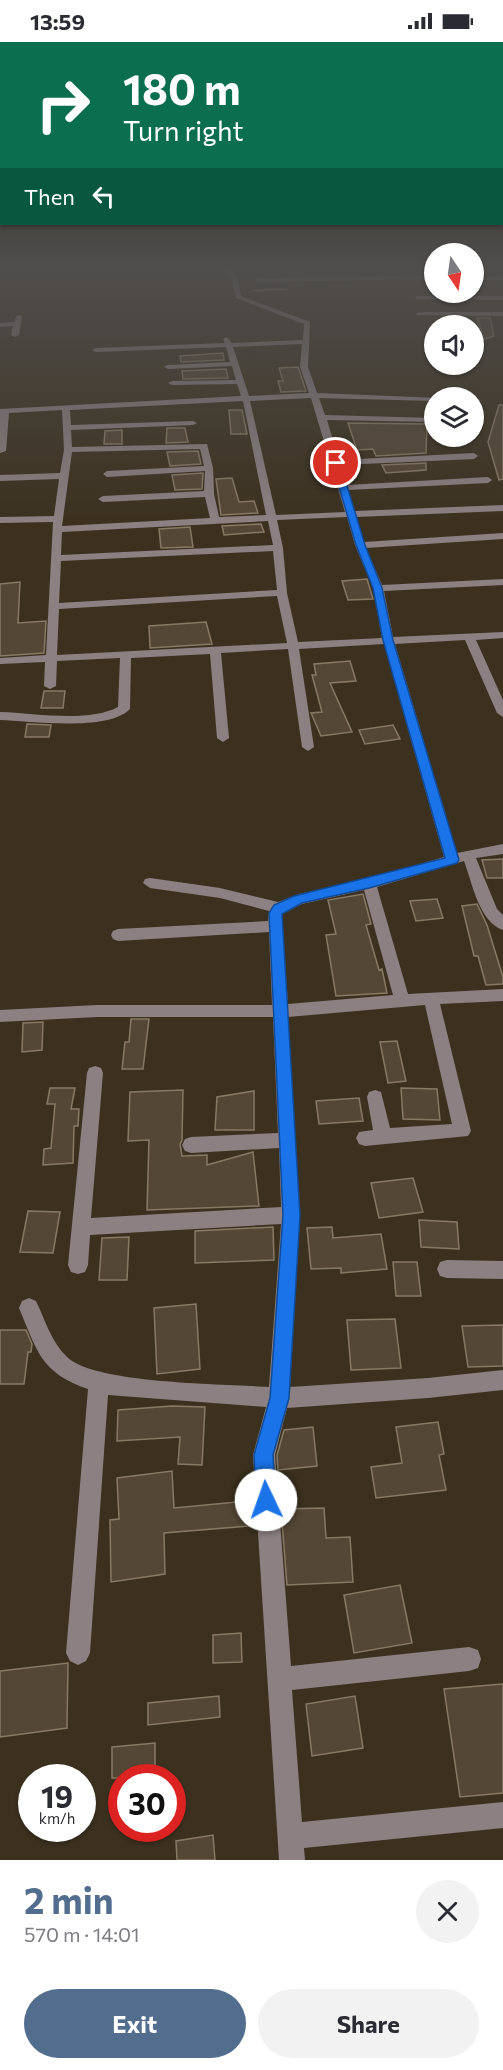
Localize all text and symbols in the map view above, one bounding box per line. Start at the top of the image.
text: 13:59 [30,8,85,35]
text: 180 m [123,62,241,114]
icon: right [24,66,102,144]
text: Turn right [123,114,243,147]
icon: left [87,180,120,213]
text: Then [24,183,75,210]
north arrow [424,243,484,303]
map controls [424,243,484,447]
button: sound [424,315,484,375]
button: layers [424,387,484,447]
pin [310,437,361,488]
icon: arrive [319,446,352,479]
position arrow [234,1468,298,1532]
speed limit sign: 30 [108,1764,186,1842]
text: 19 [41,1777,73,1814]
text: km/h [39,1809,75,1827]
text: 2 min [24,1877,114,1921]
button: close [416,1880,479,1943]
text: 570 m · 14:01 [24,1922,140,1946]
button: Exit [24,1989,246,2058]
button: Share [258,1989,479,2058]

